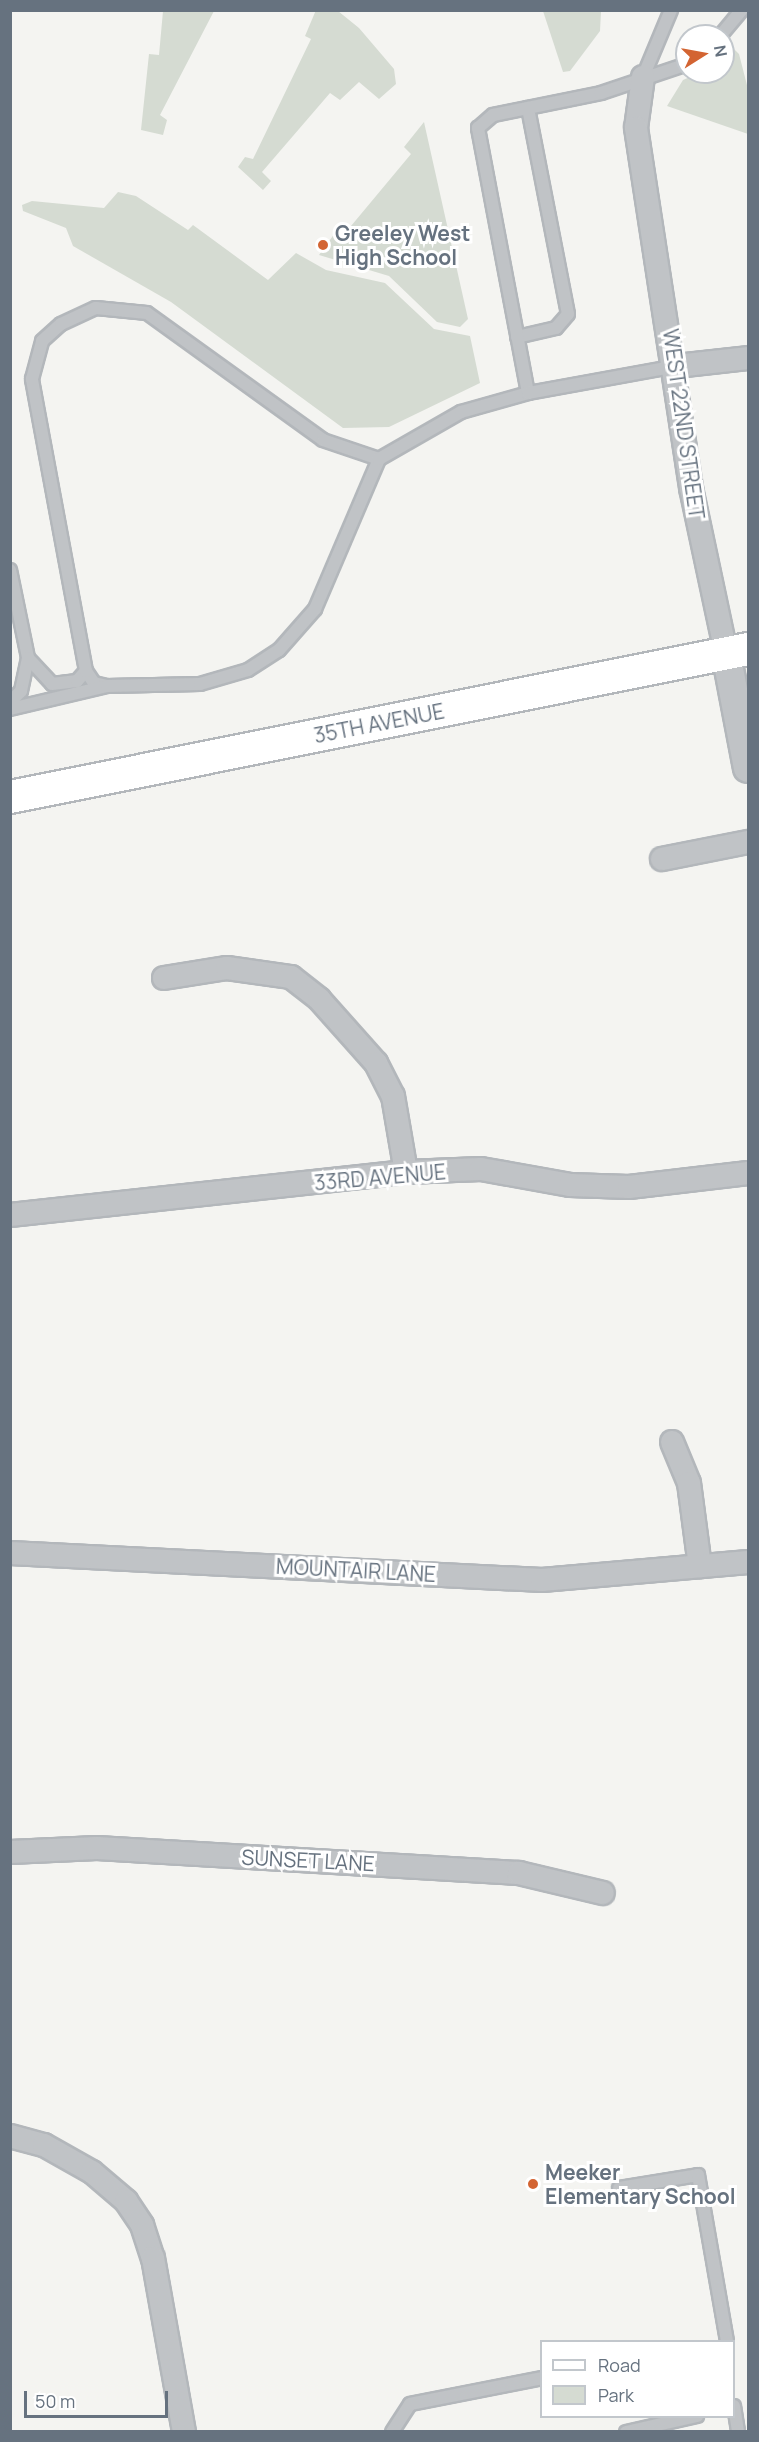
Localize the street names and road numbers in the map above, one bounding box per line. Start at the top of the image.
street label: WEST 22ND STREET [658,327,710,521]
street label: 35TH AVENUE [312,698,446,748]
street label: 33RD AVENUE [313,1159,447,1195]
street label: MOUNTAIR LANE [275,1553,437,1587]
street label: SUNSET LANE [240,1844,376,1876]

